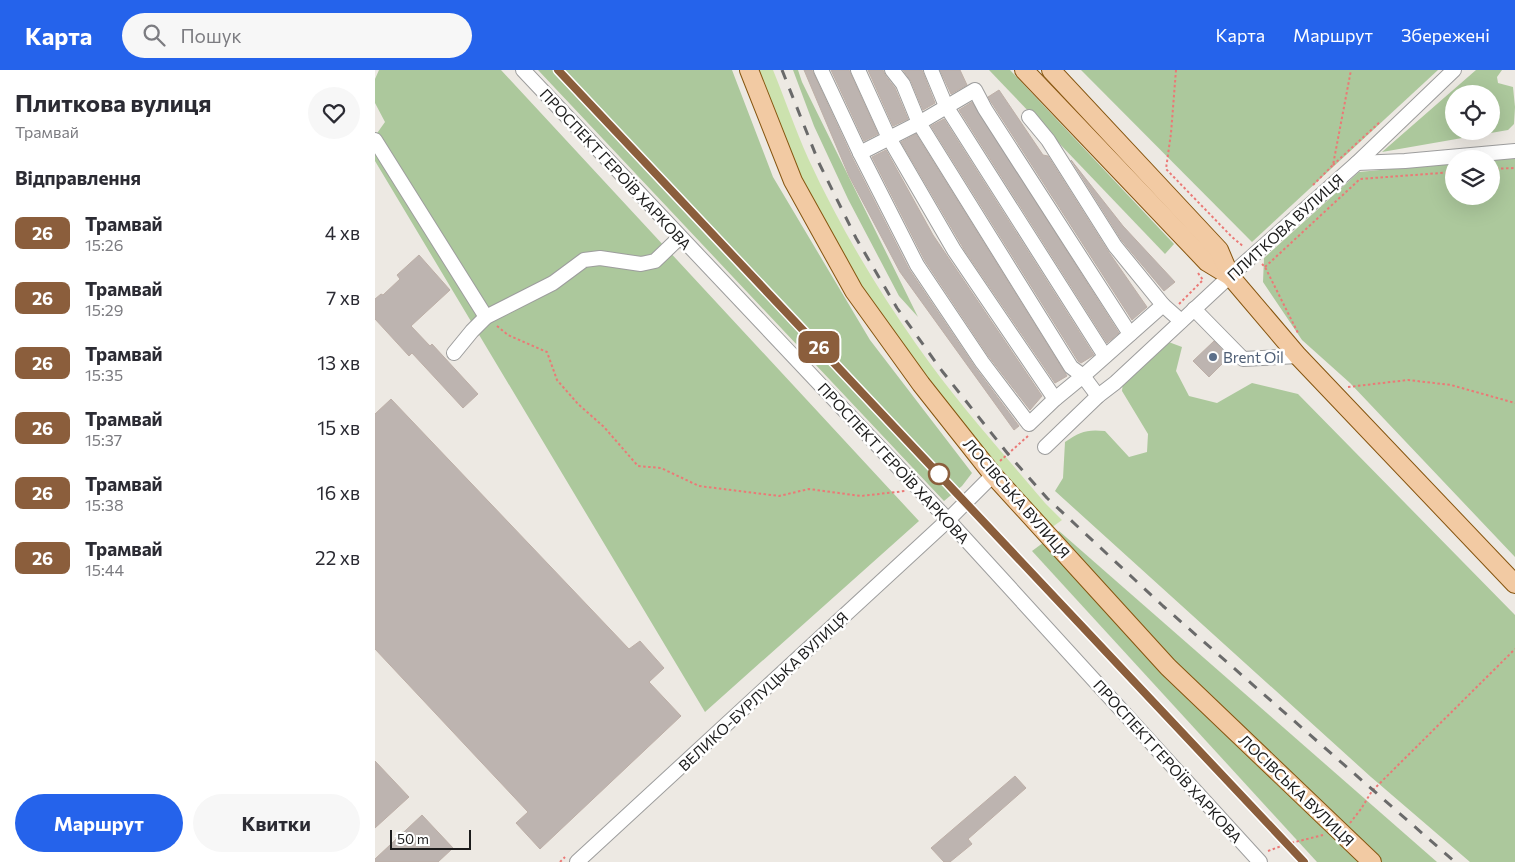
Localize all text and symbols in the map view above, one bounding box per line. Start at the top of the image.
search box [122,13,472,58]
text: Карта [25,21,92,50]
icon: search [140,21,168,49]
text: Пошук [180,24,242,47]
text: Карта [1215,24,1265,46]
text: Маршрут [1293,24,1373,46]
text: Збережені [1401,24,1490,46]
street label: ПРОСПЕКТ ГЕРОЇВ ХАРКОВА [537,85,695,253]
map controls [1445,85,1500,205]
button: locate [1445,85,1500,140]
button: heart [308,87,360,139]
text: Плиткова вулиця [15,88,212,117]
text: Трамвай [15,122,79,141]
button: layers [1445,150,1500,205]
text: Відправлення [15,166,141,189]
street label: ПЛИТКОВА ВУЛИЦЯ [1223,170,1347,284]
text: Трамвай [85,212,163,235]
text: 4 хв [325,221,360,244]
text: 26 [32,222,53,244]
text: 15:26 [85,235,123,254]
text: Трамвай [85,277,163,300]
text: 7 хв [326,286,360,309]
text: 26 [32,287,53,309]
text: 15:29 [85,300,123,319]
line badge: 26 [797,331,841,363]
text: 26 [808,336,830,358]
text: Трамвай [85,342,163,365]
place label: Brent Oil [1223,348,1284,366]
text: 13 хв [317,351,360,374]
marker: Brent Oil [1207,351,1219,363]
text: 26 [32,352,53,374]
text: 15:35 [85,365,123,384]
street label: ПРОСПЕКТ ГЕРОЇВ ХАРКОВА [815,379,973,547]
text: Трамвай [85,407,163,430]
text: 15 хв [317,416,360,439]
text: 26 [32,417,53,439]
text: 15:37 [85,430,122,449]
street label: ЛОСІВСЬКА ВУЛИЦЯ [960,434,1074,562]
unlabelled marker [928,463,950,485]
text: Трамвай [85,472,163,495]
text: 16 хв [317,481,360,504]
text: 26 [32,482,53,504]
text: 15:38 [85,495,124,514]
text: Трамвай [85,537,163,560]
text: 22 хв [315,546,360,569]
text: 26 [32,547,53,569]
text: 15:44 [85,560,124,579]
street label: ВЕЛИКО-БУРЛУЦЬКА ВУЛИЦЯ [675,608,851,774]
street label: ПРОСПЕКТ ГЕРОЇВ ХАРКОВА [1090,676,1246,846]
street label: ЛОСІВСЬКА ВУЛИЦЯ [1236,730,1358,850]
button: Маршрут [15,794,183,852]
button: Квитки [193,794,360,852]
scale bar [390,827,471,850]
text: 50 m [397,830,429,847]

